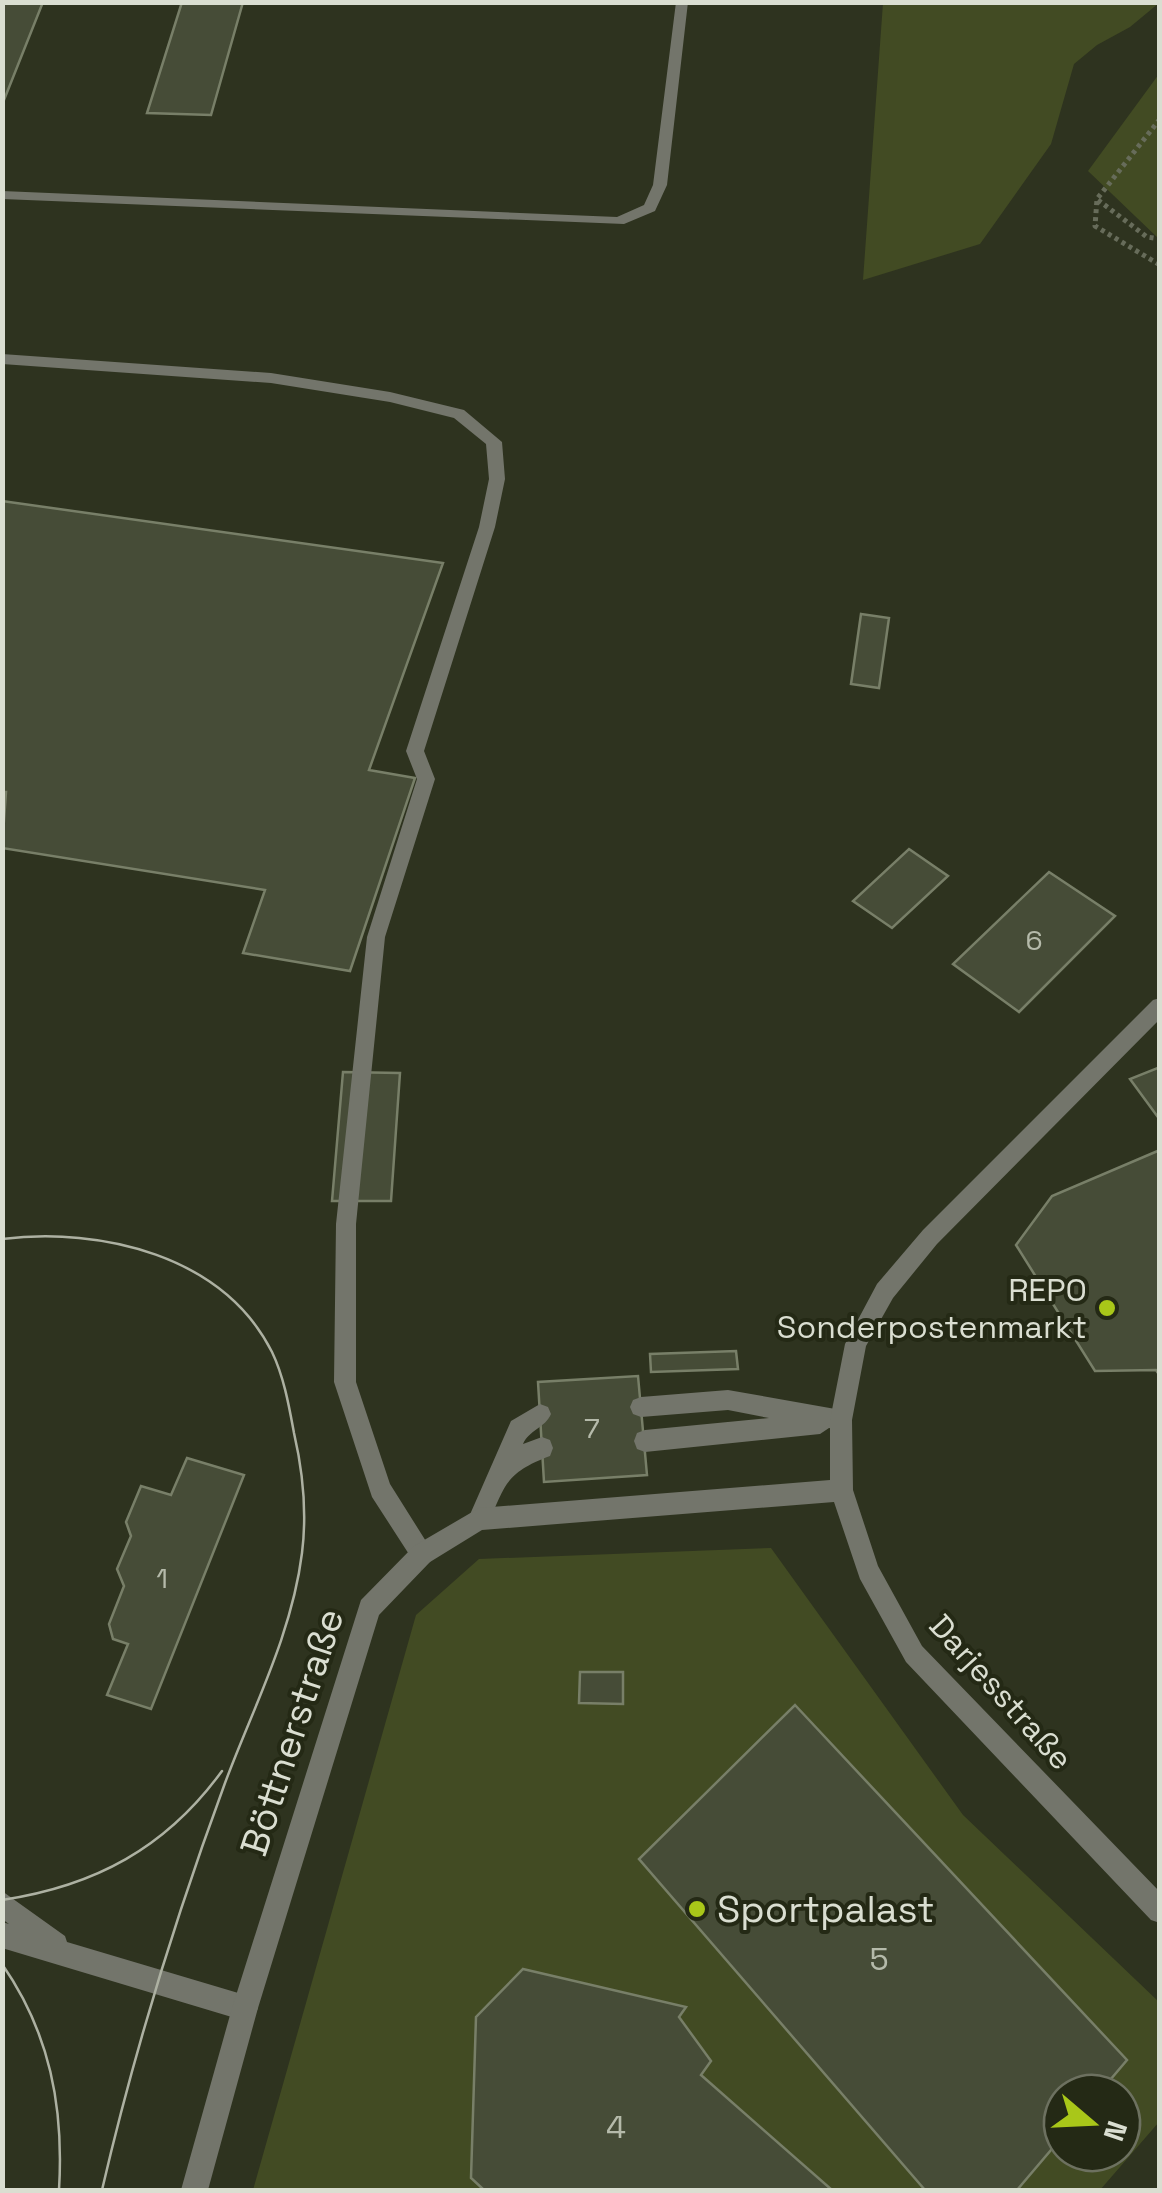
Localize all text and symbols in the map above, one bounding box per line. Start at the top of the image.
house number: 6 [1025,922,1043,958]
place label: REPO Sonderpostenmarkt [777,1270,1087,1347]
marker: REPO Sonderpostenmarkt [1096,1297,1118,1319]
house number: 7 [584,1410,600,1446]
house number: 1 [156,1560,168,1596]
street label: Böttnerstraße [229,1602,355,1862]
street label: Darjesstraße [921,1606,1081,1778]
place label: Sportpalast [717,1885,934,1933]
marker: Sportpalast [686,1898,708,1920]
house number: 5 [869,1939,889,1979]
north arrow [1042,2073,1142,2173]
house number: 4 [606,2107,626,2147]
text: N [1096,2116,1136,2146]

